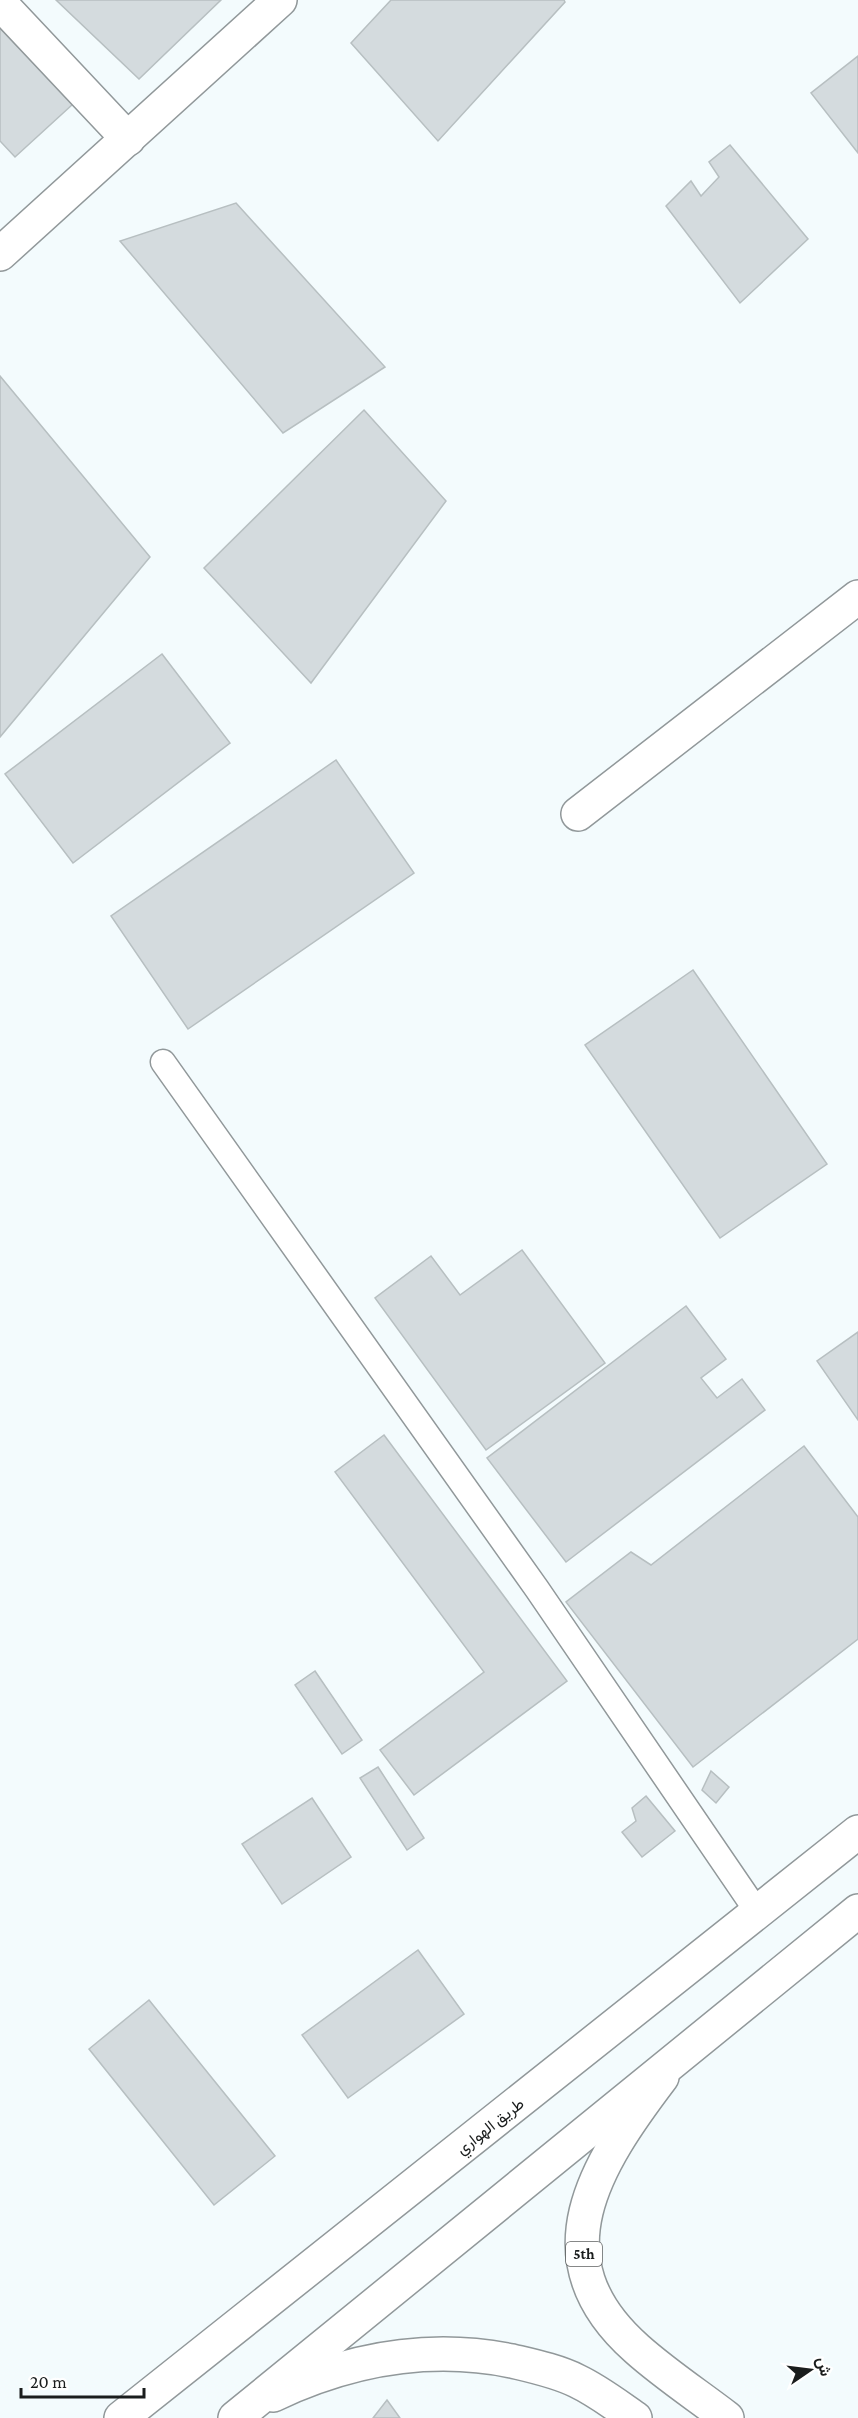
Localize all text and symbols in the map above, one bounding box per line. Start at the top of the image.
street label: طريق الهواري [453,2094,530,2162]
road number: 5th [566,2242,602,2266]
north arrow [780,2340,840,2400]
text: ش [813,2355,835,2378]
scale bar [21,2361,144,2399]
text: 20 m [30,2372,67,2392]

